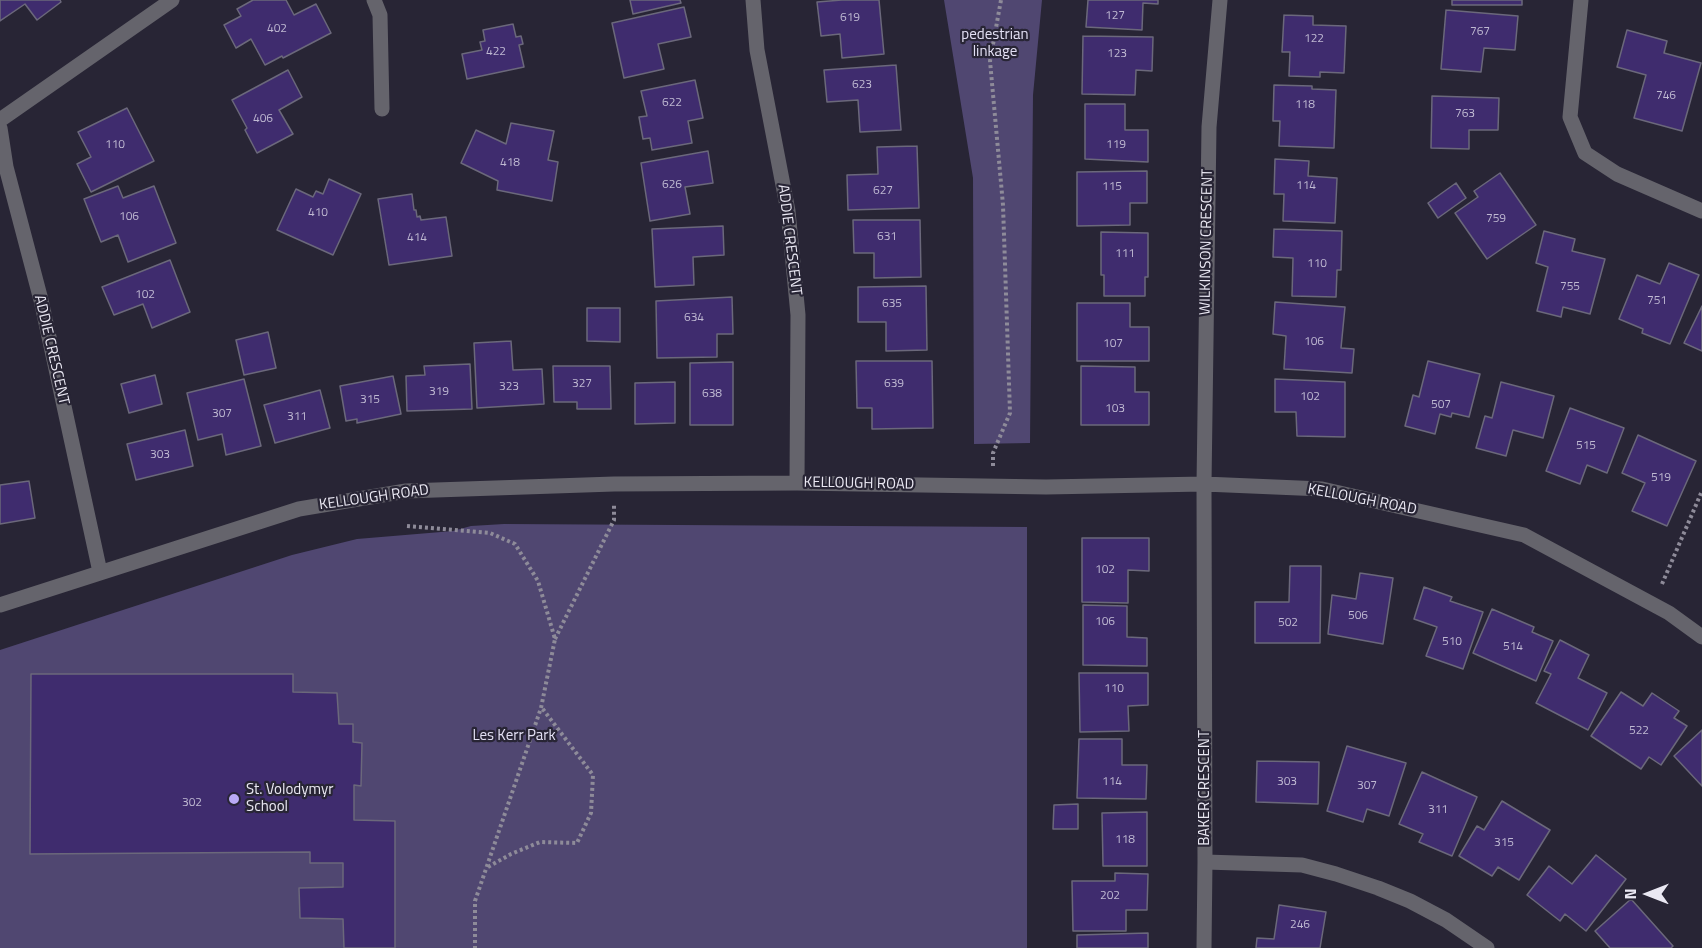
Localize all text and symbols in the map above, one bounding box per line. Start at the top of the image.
house number: 127 [1105,9,1125,23]
house number: 619 [840,11,860,25]
house number: 402 [267,22,287,36]
house number: 767 [1470,25,1490,39]
park label: pedestrian linkage [961,26,1029,61]
house number: 122 [1304,32,1324,46]
house number: 422 [486,45,506,59]
house number: 123 [1107,47,1127,61]
house number: 623 [852,78,872,92]
house number: 746 [1656,89,1676,103]
house number: 622 [662,96,682,110]
house number: 118 [1295,98,1315,112]
house number: 763 [1455,107,1475,121]
house number: 406 [253,112,273,126]
house number: 110 [105,138,125,152]
house number: 119 [1106,138,1126,152]
house number: 418 [500,156,520,170]
street label: WILKINSON CRESCENT [1197,169,1217,315]
house number: 626 [662,178,682,192]
house number: 114 [1296,179,1316,193]
house number: 115 [1102,180,1122,194]
street label: ADDIE CRESCENT [773,183,805,297]
house number: 627 [873,184,893,198]
house number: 410 [308,206,328,220]
house number: 106 [119,210,139,224]
house number: 759 [1486,212,1506,226]
house number: 631 [877,230,897,244]
house number: 414 [407,231,427,245]
house number: 111 [1115,247,1135,261]
house number: 110 [1307,257,1327,271]
house number: 755 [1560,280,1580,294]
house number: 102 [135,288,155,302]
street label: ADDIE CRESCENT [30,293,72,407]
house number: 751 [1647,294,1667,308]
house number: 635 [882,297,902,311]
house number: 634 [684,311,704,325]
house number: 106 [1304,335,1324,349]
house number: 107 [1103,337,1123,351]
house number: 327 [572,377,592,391]
house number: 639 [884,377,904,391]
house number: 323 [499,380,519,394]
house number: 319 [429,385,449,399]
house number: 638 [702,387,722,401]
house number: 102 [1300,390,1320,404]
house number: 315 [360,393,380,407]
house number: 507 [1431,398,1451,412]
house number: 103 [1105,402,1125,416]
house number: 307 [212,407,232,421]
house number: 311 [287,410,307,424]
house number: 515 [1576,439,1596,453]
house number: 303 [150,448,170,462]
house number: 519 [1651,471,1671,485]
street label: KELLOUGH ROAD [804,474,914,494]
street label: KELLOUGH ROAD [318,481,430,515]
street label: KELLOUGH ROAD [1306,481,1418,519]
house number: 102 [1095,563,1115,577]
house number: 506 [1348,609,1368,623]
house number: 106 [1095,615,1115,629]
house number: 502 [1278,616,1298,630]
house number: 510 [1442,635,1462,649]
house number: 514 [1503,640,1523,654]
house number: 110 [1104,682,1124,696]
house number: 522 [1629,724,1649,738]
park label: Les Kerr Park [472,727,556,745]
street label: BAKER CRESCENT [1196,730,1214,846]
house number: 114 [1102,775,1122,789]
house number: 303 [1277,775,1297,789]
house number: 307 [1357,779,1377,793]
place label: St. Volodymyr School [246,781,333,816]
marker: St. Volodymyr School [227,792,241,806]
house number: 302 [182,796,202,810]
house number: 311 [1428,803,1448,817]
house number: 118 [1115,833,1135,847]
house number: 315 [1494,836,1514,850]
north arrow [1618,864,1678,924]
text: N [1618,888,1642,900]
house number: 202 [1100,889,1120,903]
house number: 246 [1290,918,1310,932]

